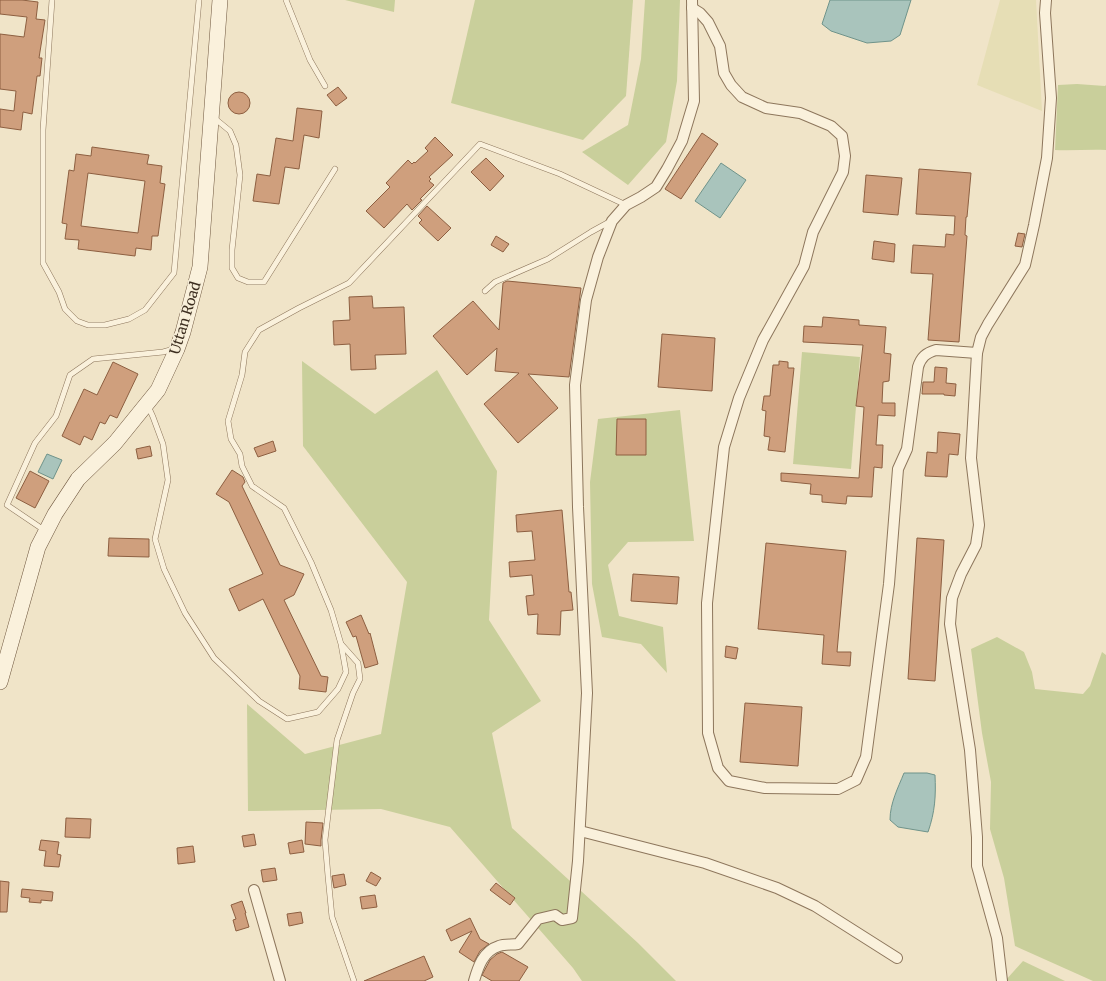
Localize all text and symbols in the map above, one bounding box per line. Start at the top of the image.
street label: Uttan Road [165,279,205,357]

